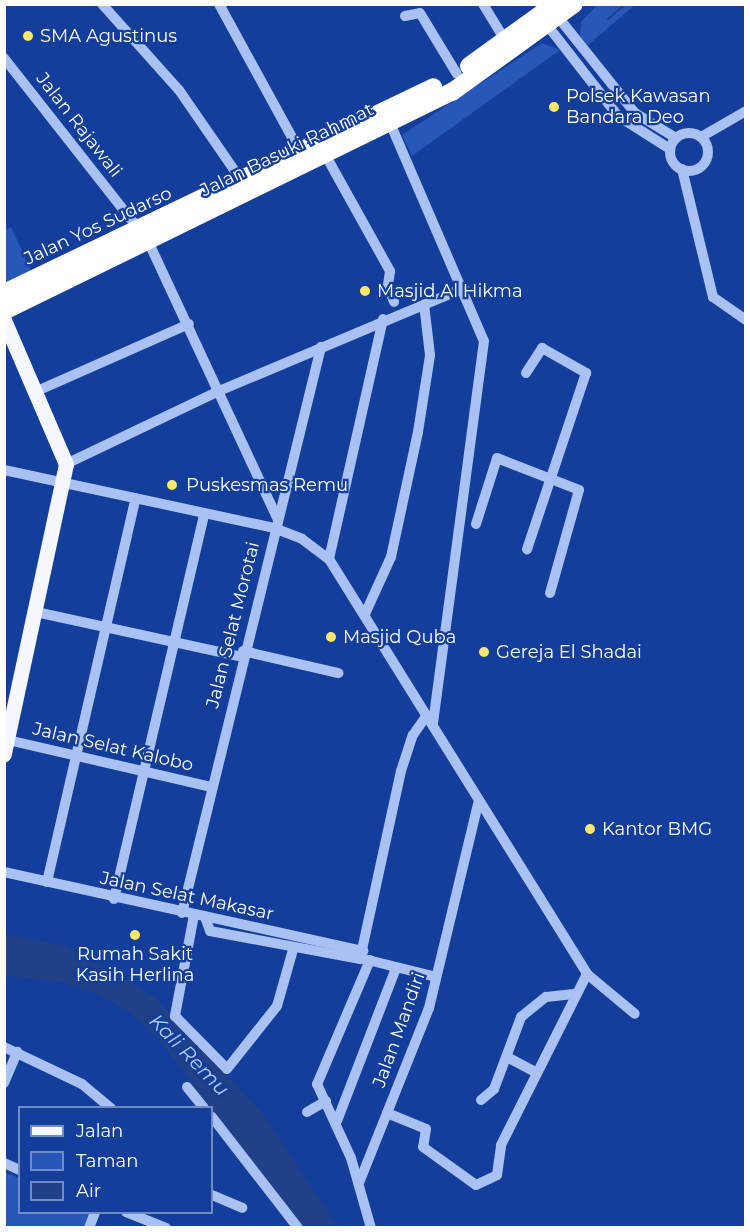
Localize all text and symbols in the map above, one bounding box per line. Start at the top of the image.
place label: SMA Agustinus [40,25,177,47]
marker: SMA Agustinus [21,29,35,43]
street label: Jalan Rajawali [31,68,127,182]
place label: Polsek Kawasan Bandara Deo [566,86,711,128]
street label: Jalan Basuki Rahmat [197,99,377,201]
marker: Polsek Kawasan Bandara Deo [547,100,561,114]
street label: Jalan Yos Sudarso [21,182,175,270]
place label: Masjid Al Hikma [377,280,523,302]
marker: Masjid Al Hikma [358,284,372,298]
place label: Puskesmas Remu [186,474,348,496]
marker: Puskesmas Remu [163,476,181,494]
street label: Jalan Selat Morotai [202,540,264,710]
place label: Masjid Quba [343,626,456,648]
marker: Masjid Quba [324,630,338,644]
place label: Gereja El Shadai [496,641,642,663]
marker: Gereja El Shadai [477,645,491,659]
street label: Jalan Selat Kalobo [31,718,195,776]
place label: Kantor BMG [602,818,712,840]
marker: Kantor BMG [583,822,597,836]
street label: Jalan Selat Makasar [98,867,276,925]
marker: Rumah Sakit Kasih Herlina [128,928,142,942]
place label: Rumah Sakit Kasih Herlina [76,944,194,986]
street label: Jalan Mandiri [368,969,430,1091]
water label: Kali Remu [144,1009,234,1101]
legend [18,1106,213,1214]
text: Jalan [76,1120,123,1142]
text: Taman [76,1150,138,1172]
text: Air [76,1180,101,1202]

